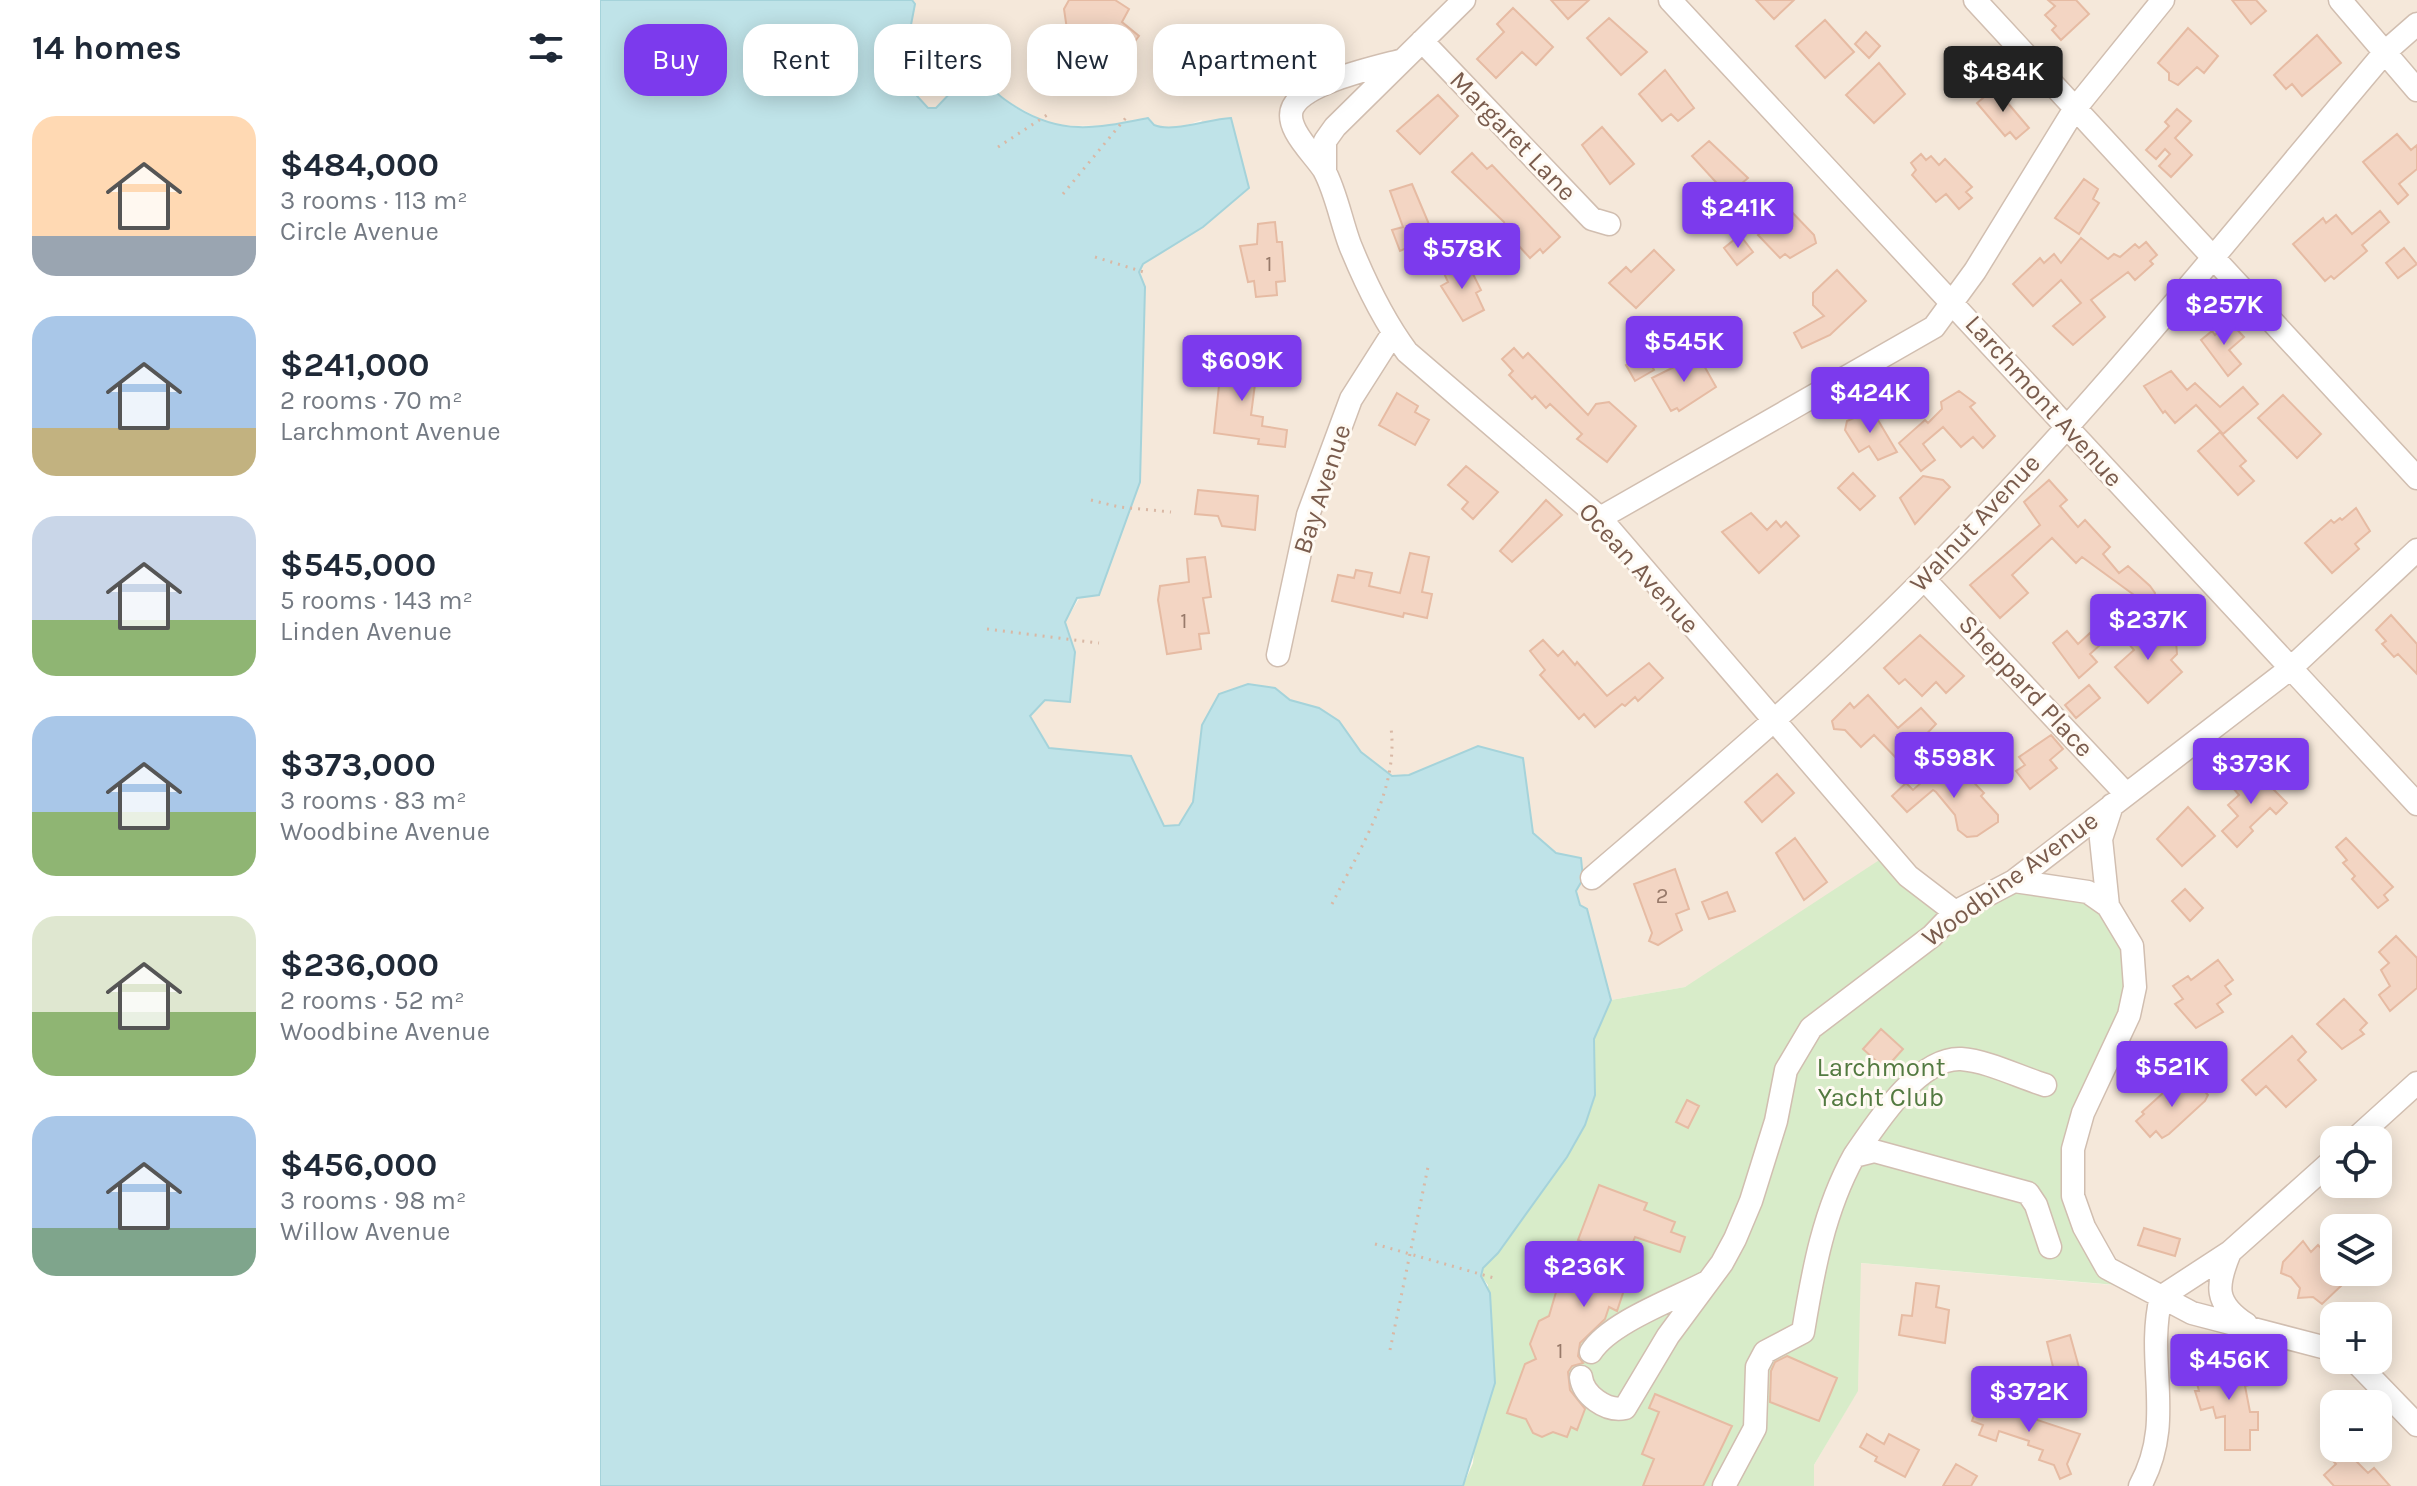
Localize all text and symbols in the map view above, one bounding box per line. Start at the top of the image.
chip: Buy [624,24,727,96]
chip: Rent [743,24,858,96]
chip: Filters [874,24,1011,96]
chip: New [1027,24,1137,96]
chip: Apartment [1153,24,1345,96]
icon: filters [524,26,568,70]
text: 14 homes [32,28,182,68]
pin: $484K [1947,46,2059,114]
text: $484K [1962,56,2044,87]
street label: Margaret Lane [1443,65,1583,207]
text: $484,000 [280,145,439,185]
icon: home [96,148,192,244]
pin: $241K [1682,182,1794,250]
text: 3 rooms · 113 m² [280,185,468,216]
text: $241K [1700,192,1776,223]
text: Circle Avenue [280,216,439,247]
pin: $578K [1406,223,1518,291]
text: $578K [1422,233,1502,264]
house number: 1 [1265,251,1273,277]
pin: $257K [2168,279,2280,347]
text: $257K [2185,289,2263,320]
street label: Larchmont Avenue [1959,309,2129,493]
pin: $545K [1628,316,1740,384]
text: $545K [1644,326,1724,357]
pin: $609K [1186,335,1298,403]
text: $241,000 [280,345,429,385]
text: $609K [1200,345,1284,376]
icon: home [96,348,192,444]
pin: $424K [1814,367,1926,435]
text: $424K [1829,377,1911,408]
text: 2 rooms · 70 m² [280,385,463,416]
text: Larchmont Avenue [280,416,501,447]
street label: Bay Avenue [1287,420,1357,558]
street label: Walnut Avenue [1903,448,2047,598]
street label: Ocean Avenue [1572,496,1706,640]
text: $545,000 [280,545,436,585]
icon: home [96,548,192,644]
text: 5 rooms · 143 m² [280,585,473,616]
pin: $237K [2092,594,2204,662]
text: $237K [2108,604,2188,635]
house number: 1 [1180,608,1188,634]
street label: Sheppard Place [1952,608,2100,764]
text: Linden Avenue [280,616,452,647]
pin: $598K [1898,732,2010,800]
pin: $373K [2195,738,2307,806]
text: $598K [1913,742,1995,773]
text: $373,000 [280,745,436,785]
icon: home [96,748,192,844]
text: $373K [2211,748,2291,779]
text: 3 rooms · 83 m² [280,785,467,816]
street label: Woodbine Avenue [1916,805,2104,953]
text: Woodbine Avenue [280,816,490,847]
house number: 2 [1656,883,1668,909]
text: $236,000 [280,945,439,985]
icon: home [96,948,192,1044]
text: 2 rooms · 52 m² [280,985,465,1016]
text: Woodbine Avenue [280,1016,490,1047]
pin: $521K [2116,1041,2228,1109]
text: $521K [2134,1051,2210,1082]
park label: Larchmont Yacht Club [1817,1052,1946,1113]
map controls [2320,1126,2392,1462]
button: locate [2320,1126,2392,1198]
text: $456,000 [280,1145,437,1185]
icon: home [96,1148,192,1244]
text: 3 rooms · 98 m² [280,1185,466,1216]
button: layers [2320,1214,2392,1286]
text: Willow Avenue [280,1216,450,1247]
pin: $236K [1528,1241,1640,1309]
text: $236K [1543,1251,1625,1282]
button: + [2320,1302,2392,1374]
pin: $456K [2173,1334,2285,1402]
house number: 1 [1556,1338,1564,1364]
text: $456K [2188,1344,2270,1375]
pin: $372K [1973,1366,2085,1434]
text: $372K [1989,1376,2069,1407]
button: − [2320,1390,2392,1462]

